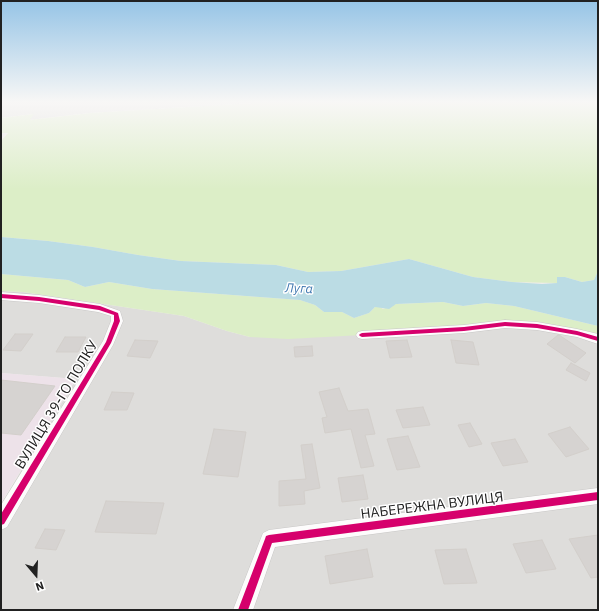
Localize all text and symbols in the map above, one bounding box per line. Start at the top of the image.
water label: Луга [285,281,313,297]
street label: ВУЛИЦЯ 39-ГО ПОЛКУ [12,338,102,472]
street label: НАБЕРЕЖНА ВУЛИЦЯ [360,489,504,523]
north arrow [16,555,56,595]
text: N [34,578,46,594]

